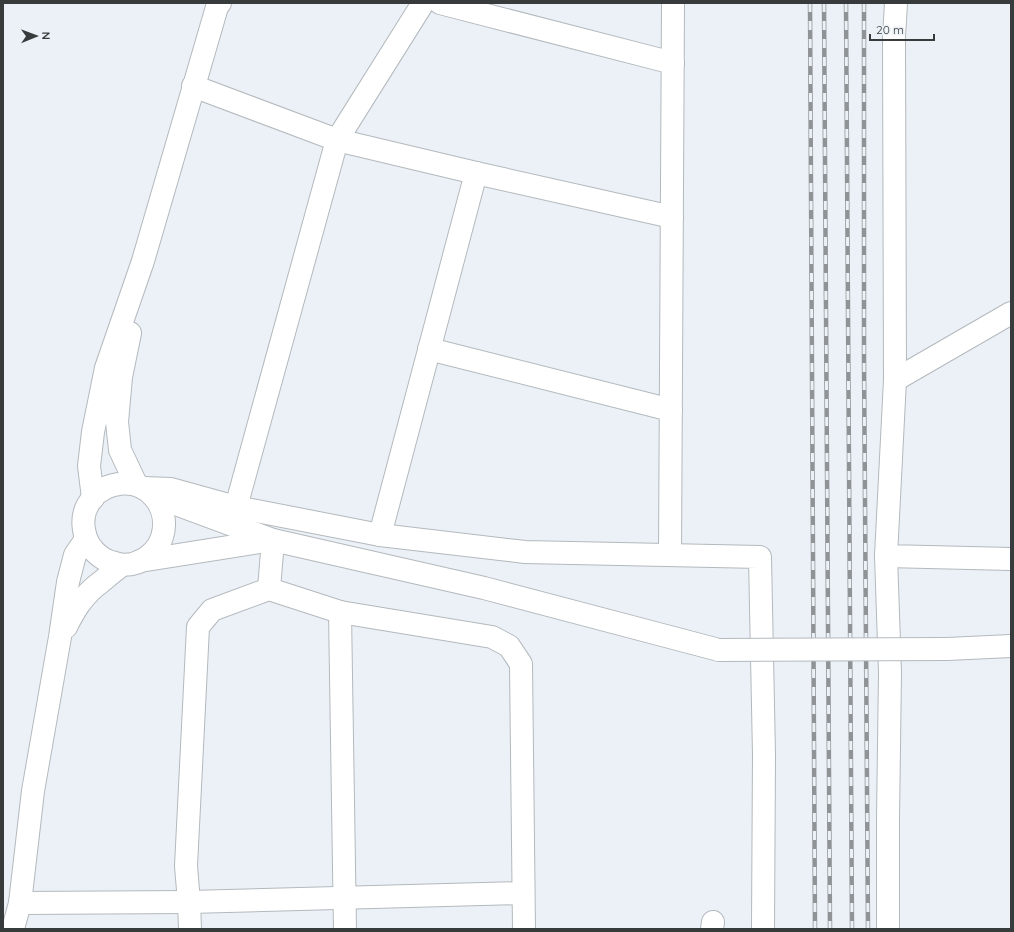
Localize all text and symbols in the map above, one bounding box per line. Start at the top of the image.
north arrow [16,16,56,56]
scale bar [870,16,934,42]
text: 20 m [876,22,904,37]
text: N [39,32,53,40]

